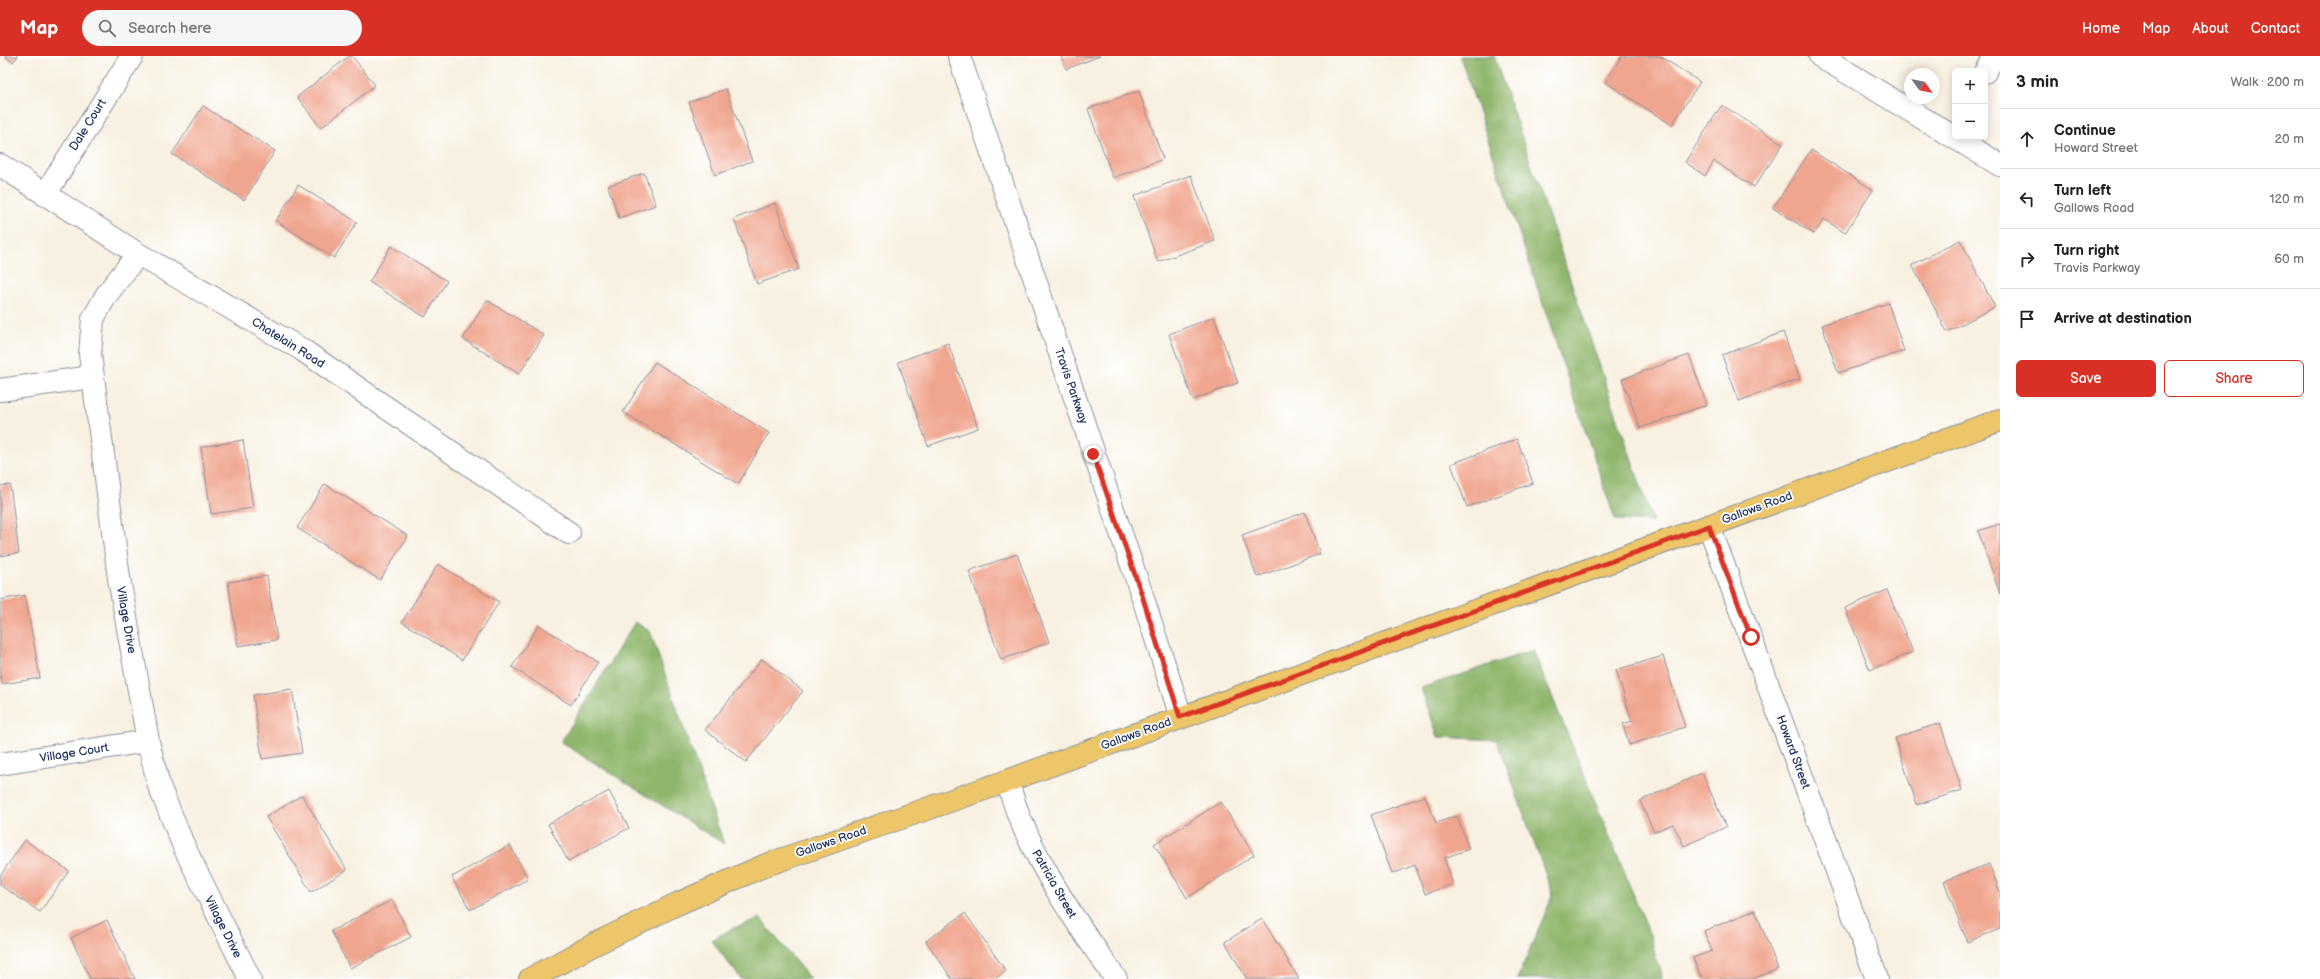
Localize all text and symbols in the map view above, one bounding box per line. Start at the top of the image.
search box [82,10,362,46]
text: Map [20,17,58,40]
icon: search [96,17,118,39]
text: Search here [128,19,211,38]
text: Home [2082,20,2120,37]
text: Map [2142,20,2170,37]
text: About [2192,20,2229,37]
text: Contact [2251,20,2300,37]
north arrow [1904,68,1940,104]
map controls [1952,68,1988,140]
button: + [1952,68,1988,104]
text: 3 min [2016,72,2059,92]
text: Walk · 200 m [2231,74,2304,90]
street label: Dale Court [66,96,110,154]
button: − [1952,104,1988,140]
text: Continue [2054,121,2116,140]
icon: ahead [2016,128,2038,150]
text: 20 m [2274,131,2304,147]
text: Howard Street [2054,140,2138,156]
text: Turn left [2054,181,2111,200]
icon: left [2016,188,2038,210]
text: 120 m [2269,191,2304,207]
text: Gallows Road [2054,200,2134,216]
text: Turn right [2054,241,2119,260]
icon: right [2016,248,2038,270]
text: 60 m [2274,251,2304,267]
text: Travis Parkway [2054,260,2140,276]
icon: arrive [2016,308,2038,330]
text: Arrive at destination [2054,309,2192,328]
street label: Chatelain Road [249,314,328,372]
street label: Travis Parkway [1051,346,1091,427]
button: Save [2016,360,2156,397]
button: Share [2164,360,2304,397]
route end [1084,445,1102,463]
street label: Gallows Road [1720,488,1794,528]
street label: Village Drive [113,585,139,655]
route start [1742,628,1760,646]
street label: Howard Street [1773,713,1813,791]
street label: Gallows Road [1099,714,1173,754]
street label: Village Court [38,740,110,766]
street label: Gallows Road [794,823,869,861]
street label: Patricia Street [1028,847,1080,921]
street label: Village Drive [201,893,245,961]

